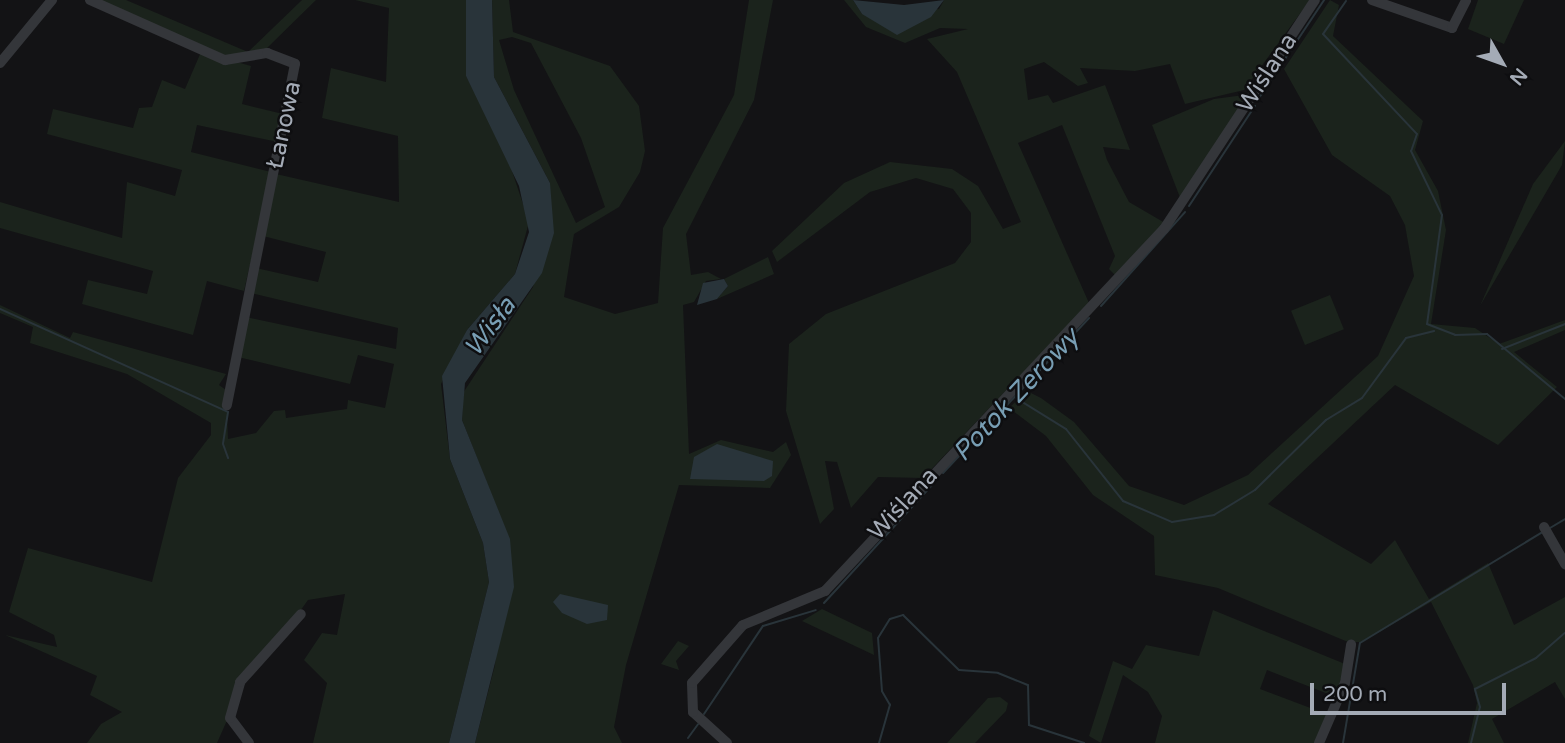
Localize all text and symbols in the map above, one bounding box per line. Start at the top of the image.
street label: Wiślana [1231,28,1303,118]
north arrow [1467,28,1537,98]
text: N [1505,64,1531,89]
street label: Łanowa [261,79,307,171]
water label: Wisła [458,291,522,363]
water label: Potok Zerowy [947,322,1085,468]
street label: Wiślana [862,462,944,546]
scale bar [1313,670,1509,714]
text: 200 m [1323,682,1387,707]

